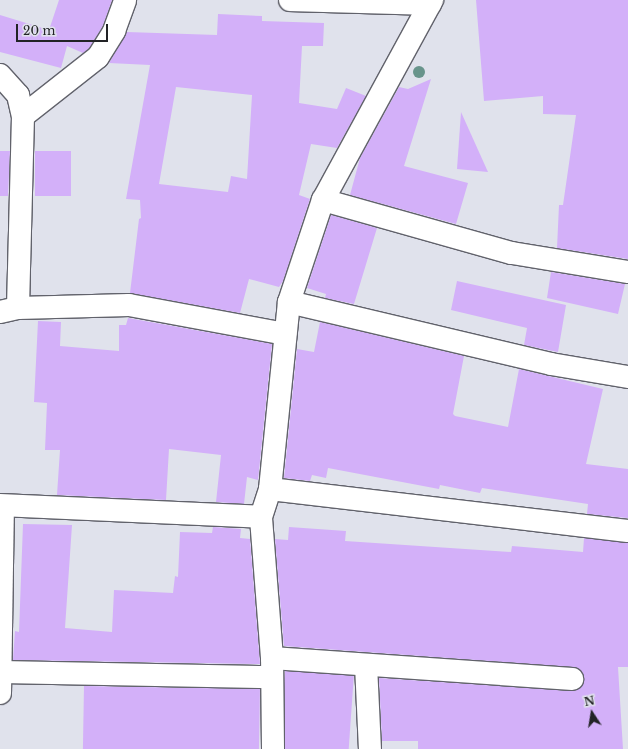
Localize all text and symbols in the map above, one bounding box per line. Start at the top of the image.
scale bar [18,16,110,42]
text: 20 m [23,23,55,38]
north arrow [572,693,612,733]
text: N [583,693,596,709]

